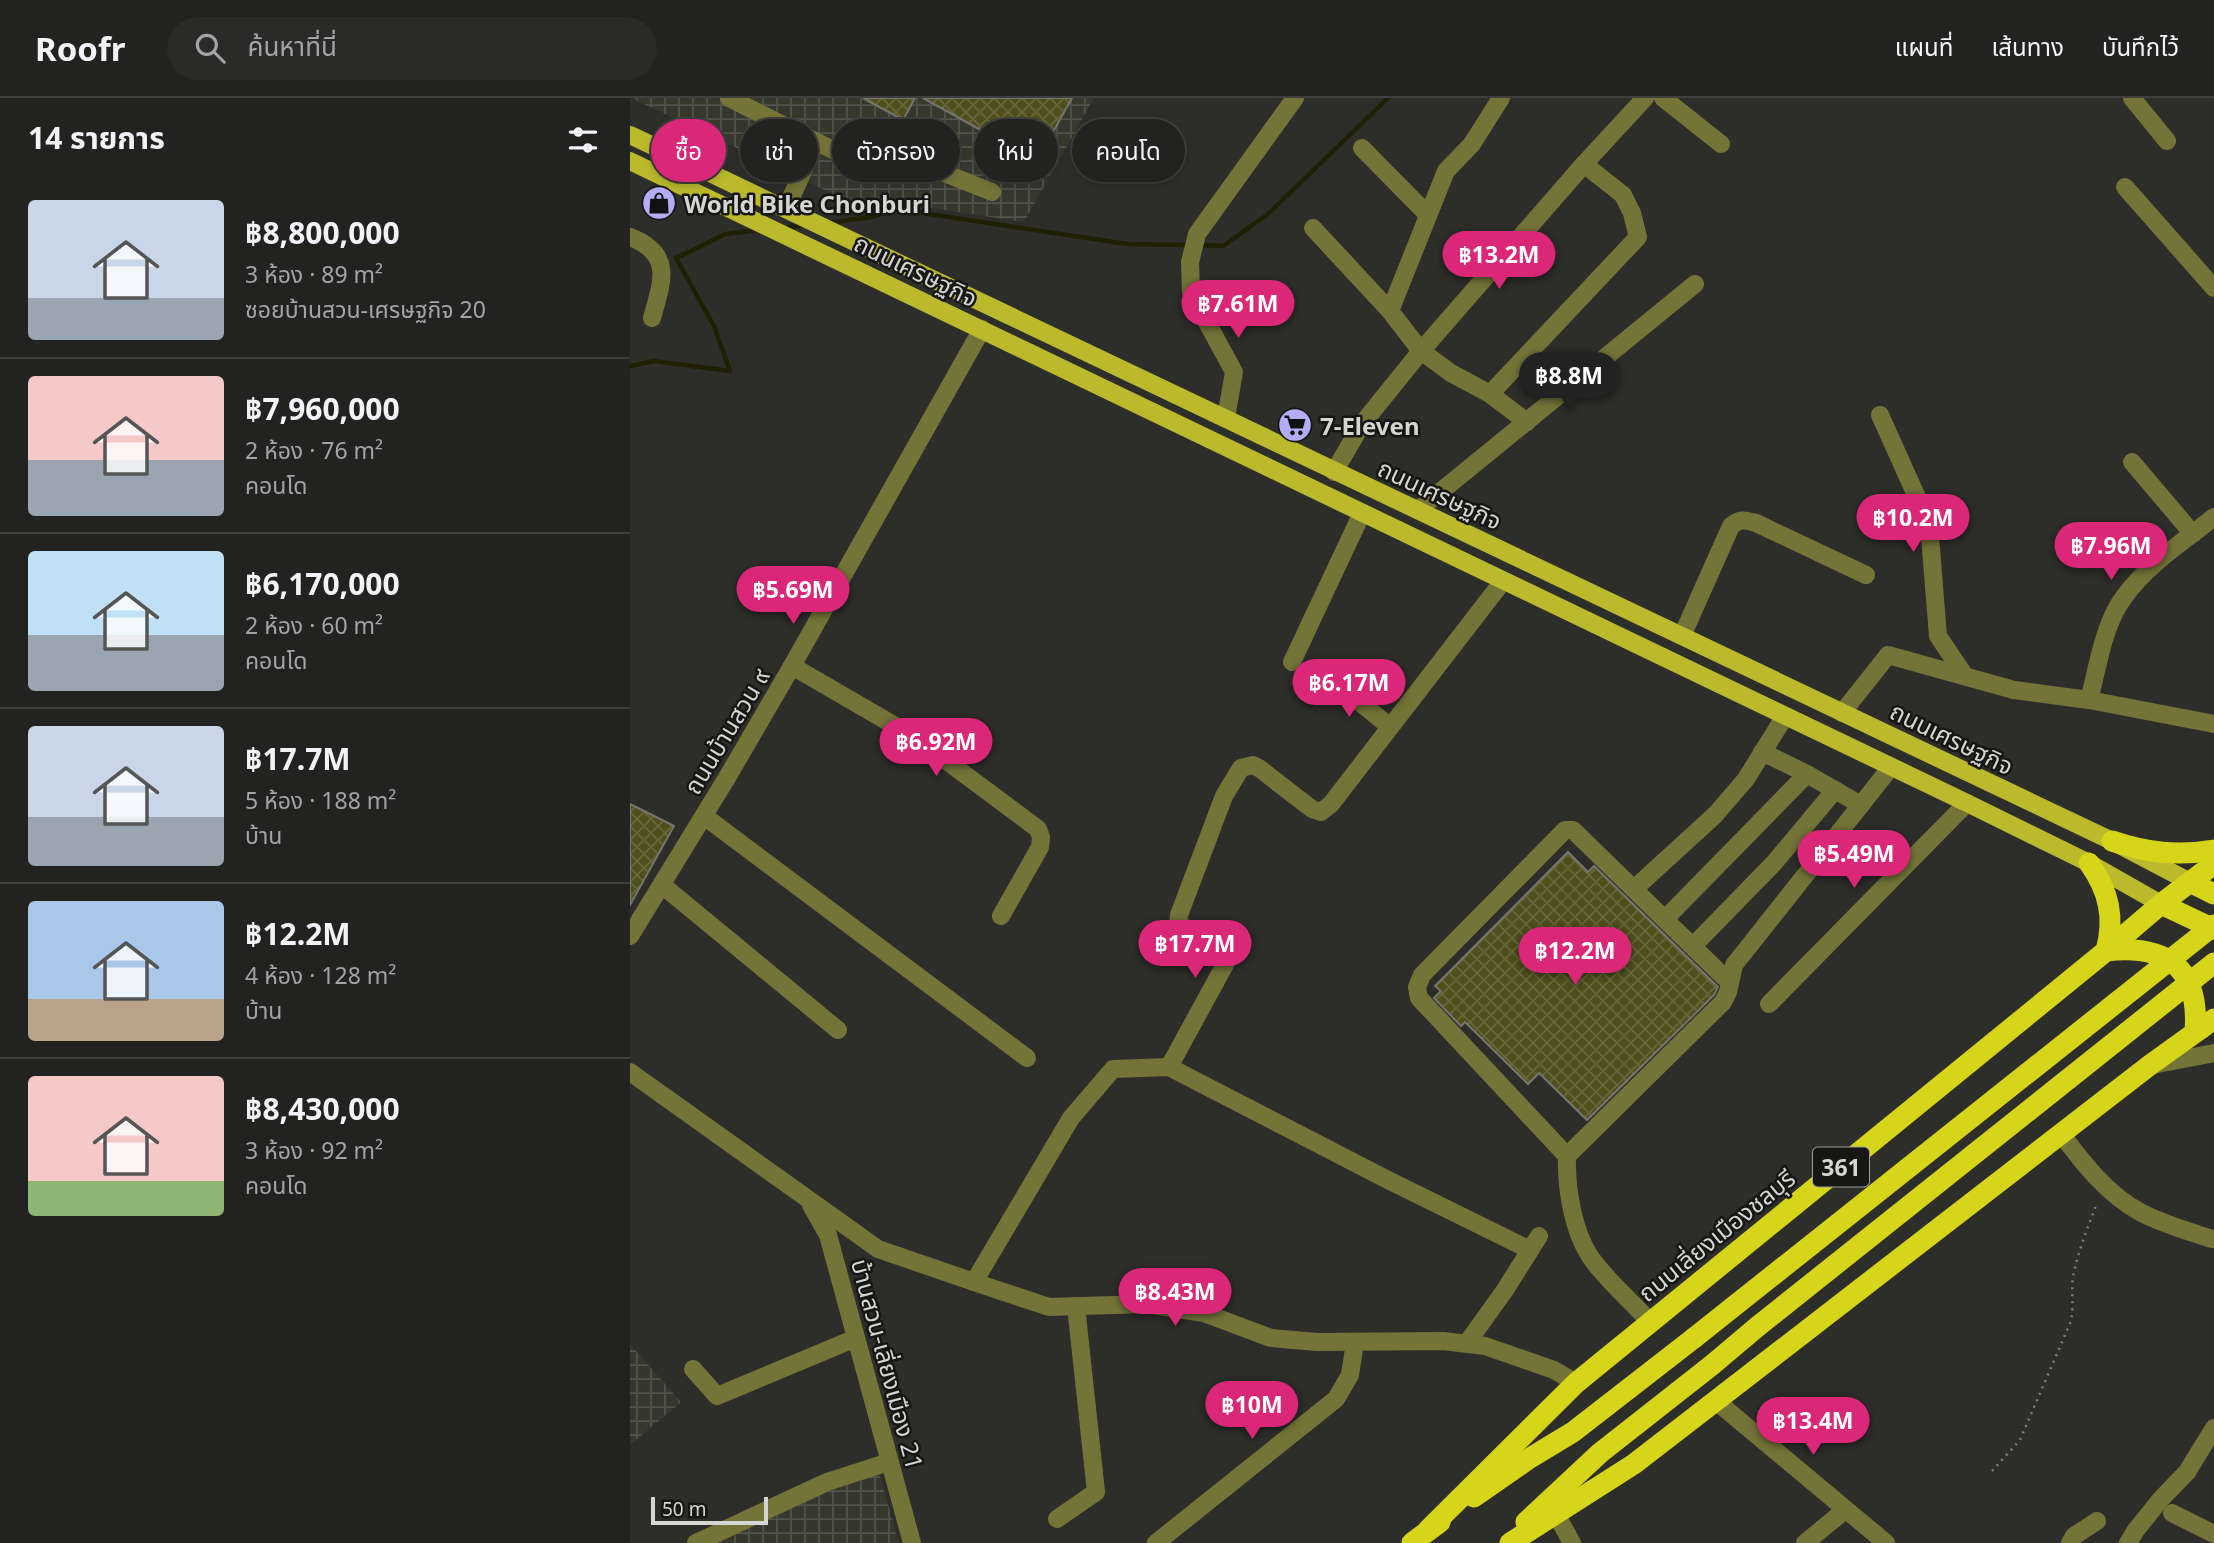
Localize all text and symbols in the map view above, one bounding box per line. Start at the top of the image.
search box [167,17,657,80]
text: Roofr [35,26,125,71]
text: ค้นหาที่นี่ [247,28,337,64]
icon: search [191,29,229,67]
text: แผนที่ [1895,30,1953,63]
text: เส้นทาง [1991,30,2064,63]
text: บันทึกไว้ [2102,30,2179,63]
text: 14 รายการ [28,117,165,158]
chip: ซื้อ [651,119,726,182]
chip: เช่า [740,119,818,182]
chip: ตัวกรอง [832,119,960,182]
chip: ใหม่ [974,119,1058,182]
chip: คอนโด [1072,119,1185,182]
icon: filters [564,121,602,159]
shop icon: World Bike Chonburi [640,184,678,222]
place label: World Bike Chonburi [684,187,930,220]
text: ฿8,800,000 [245,212,400,253]
street label: ถนนเศรษฐกิจ [849,226,983,314]
icon: home [84,228,168,312]
pin: ฿13.2M [1442,232,1556,291]
text: ฿13.2M [1459,238,1539,270]
text: 3 ห้อง · 89 m² [245,258,383,290]
pin: ฿7.61M [1181,280,1295,340]
text: ฿7.61M [1198,287,1278,319]
text: ซอยบ้านสวน-เศรษฐกิจ 20 [245,293,486,325]
pin: ฿8.8M [1520,352,1618,412]
text: ฿8.8M [1535,359,1603,391]
text: ฿7,960,000 [245,388,400,429]
icon: home [84,404,168,488]
supermarket icon: 7-Eleven [1276,406,1314,444]
place label: 7-Eleven [1320,409,1419,442]
text: 2 ห้อง · 76 m² [245,434,383,466]
street label: ถนนเศรษฐกิจ [1373,451,1507,537]
text: คอนโด [245,469,307,501]
pin: ฿10.2M [1856,494,1970,554]
text: ฿10.2M [1873,501,1953,533]
pin: ฿7.96M [2054,522,2168,582]
text: ฿7.96M [2071,529,2151,561]
text: ฿6,170,000 [245,563,400,604]
pin: ฿5.69M [736,566,850,626]
text: ฿5.69M [753,573,833,605]
icon: home [84,579,168,663]
text: 2 ห้อง · 60 m² [245,609,383,641]
text: คอนโด [245,644,307,676]
pin: ฿6.17M [1292,660,1406,719]
street label: ถนนบ้านสวน ๙ [675,662,777,800]
text: ฿6.17M [1309,666,1389,698]
street label: ถนนเศรษฐกิจ [1885,694,2019,782]
pin: ฿6.92M [879,718,993,778]
text: ฿6.92M [896,725,976,757]
text: ฿17.7M [245,738,351,779]
icon: home [84,754,168,838]
text: 5 ห้อง · 188 m² [245,784,396,816]
text: บ้าน [245,819,282,851]
pin: ฿5.49M [1797,830,1911,890]
text: ฿5.49M [1814,837,1894,869]
text: ฿12.2M [245,913,351,954]
pin: ฿17.7M [1138,920,1252,980]
text: ฿17.7M [1155,927,1235,959]
pin: ฿12.2M [1518,928,1632,987]
icon: home [84,929,168,1013]
text: ฿12.2M [1535,934,1615,966]
text: 4 ห้อง · 128 m² [245,959,396,991]
text: บ้าน [245,994,282,1026]
text: ฿8,430,000 [245,1088,400,1129]
icon: home [84,1104,168,1188]
text: 3 ห้อง · 92 m² [245,1134,383,1166]
road number: 361 [1813,1148,1869,1186]
street label: ถนนเลี่ยงเมืองชลบุรี [1631,1161,1801,1309]
text: คอนโด [245,1169,307,1201]
street label: บ้านสวน-เลี่ยงเมือง 21 [844,1255,932,1473]
pin: ฿8.43M [1118,1268,1232,1328]
text: ฿8.43M [1135,1275,1215,1307]
pin: ฿10M [1211,1382,1293,1441]
text: ฿10M [1221,1388,1283,1420]
pin: ฿13.4M [1756,1398,1870,1457]
text: ฿13.4M [1773,1404,1853,1436]
scale bar [651,1494,768,1526]
text: 50 m [662,1496,706,1522]

